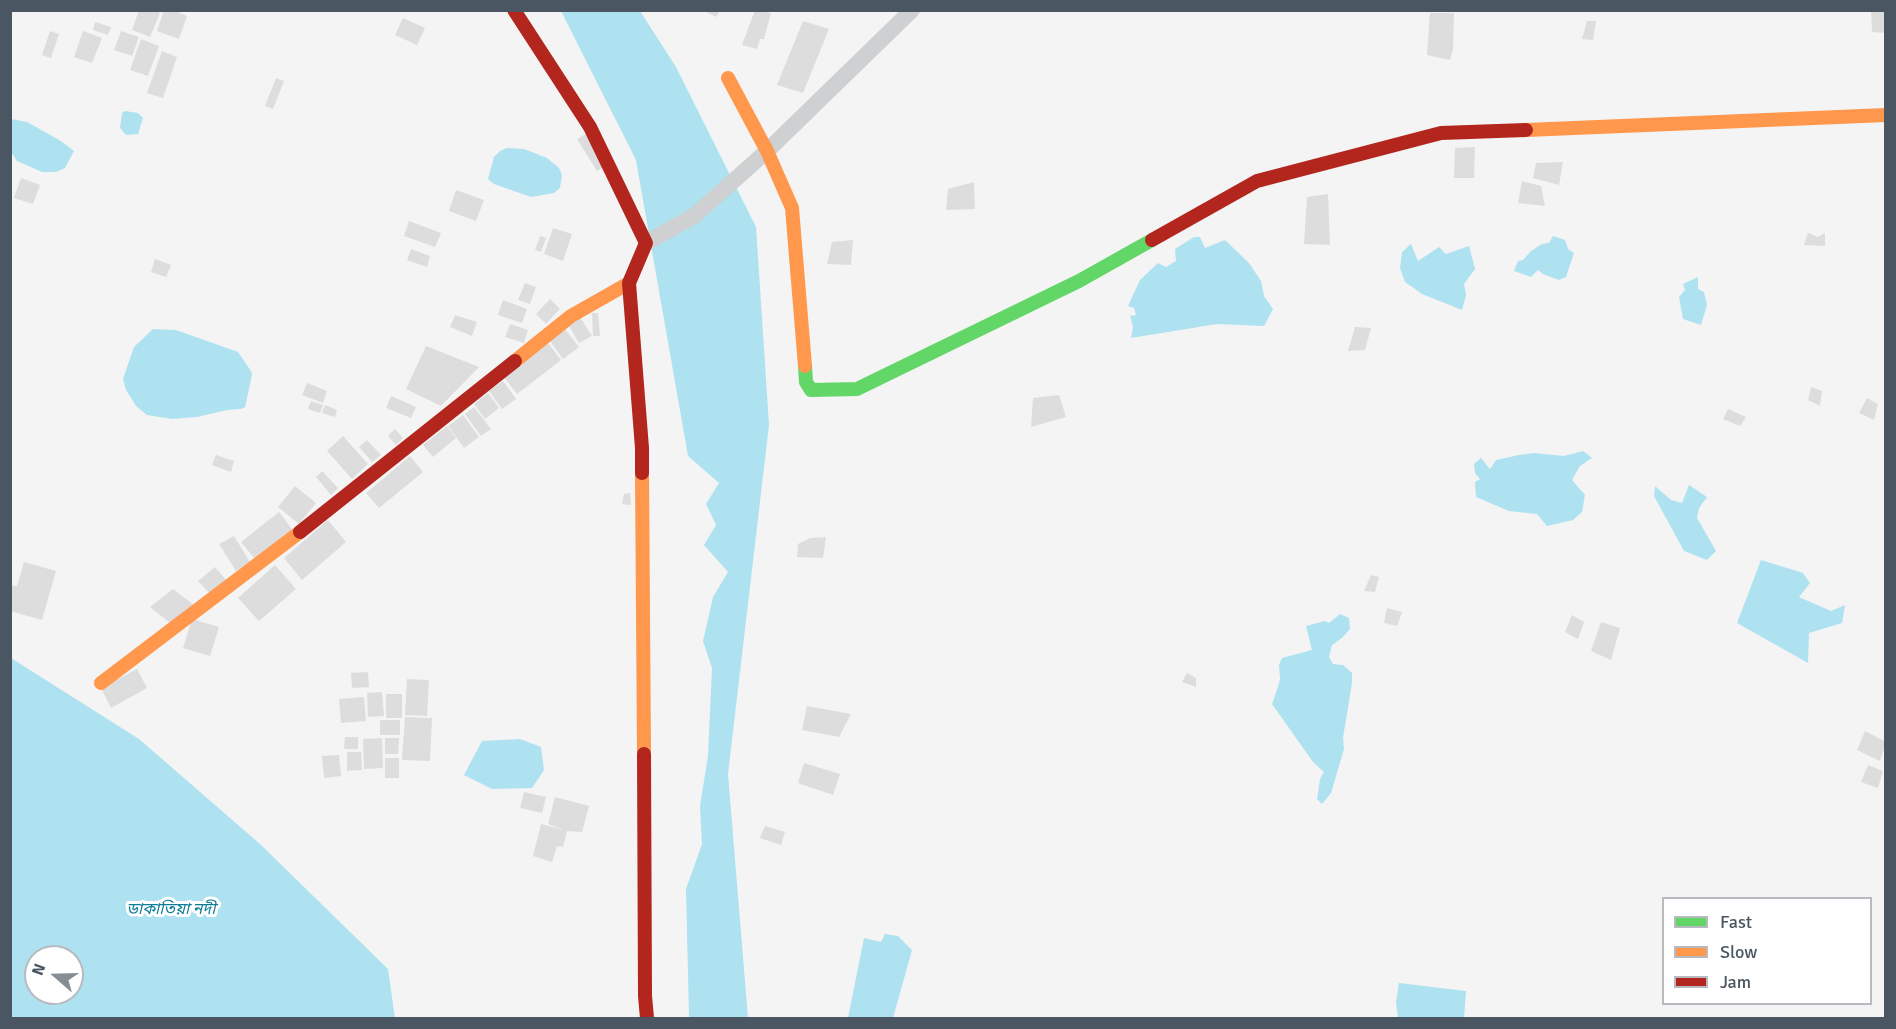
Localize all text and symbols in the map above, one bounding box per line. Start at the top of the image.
legend [1662,897,1872,1005]
water label: ডাকাতিয়া নদী [127,900,215,920]
text: Fast [1720,911,1752,933]
text: Slow [1720,941,1757,963]
north arrow [24,945,84,1005]
text: N [28,961,50,978]
text: Jam [1720,971,1751,993]

